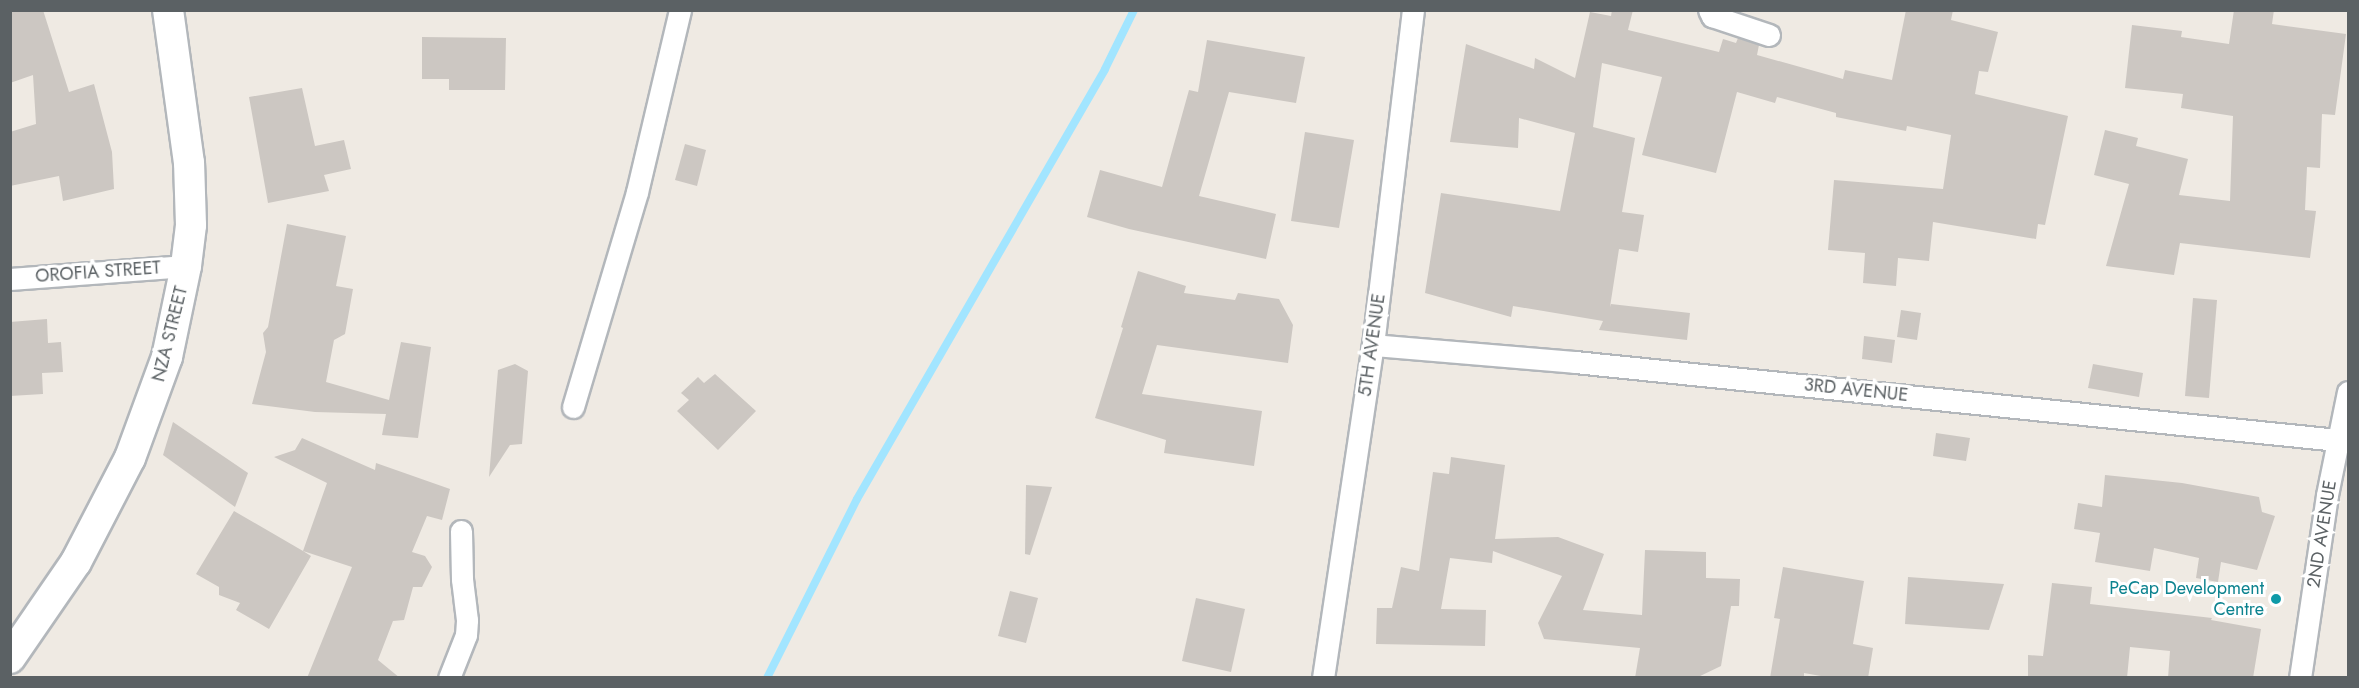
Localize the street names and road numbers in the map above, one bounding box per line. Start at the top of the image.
street label: OROFIA STREET [35,257,161,287]
street label: NZA STREET [148,284,192,384]
street label: 5TH AVENUE [1354,292,1390,398]
street label: 3RD AVENUE [1803,374,1909,406]
street label: 2ND AVENUE [2303,479,2341,589]

